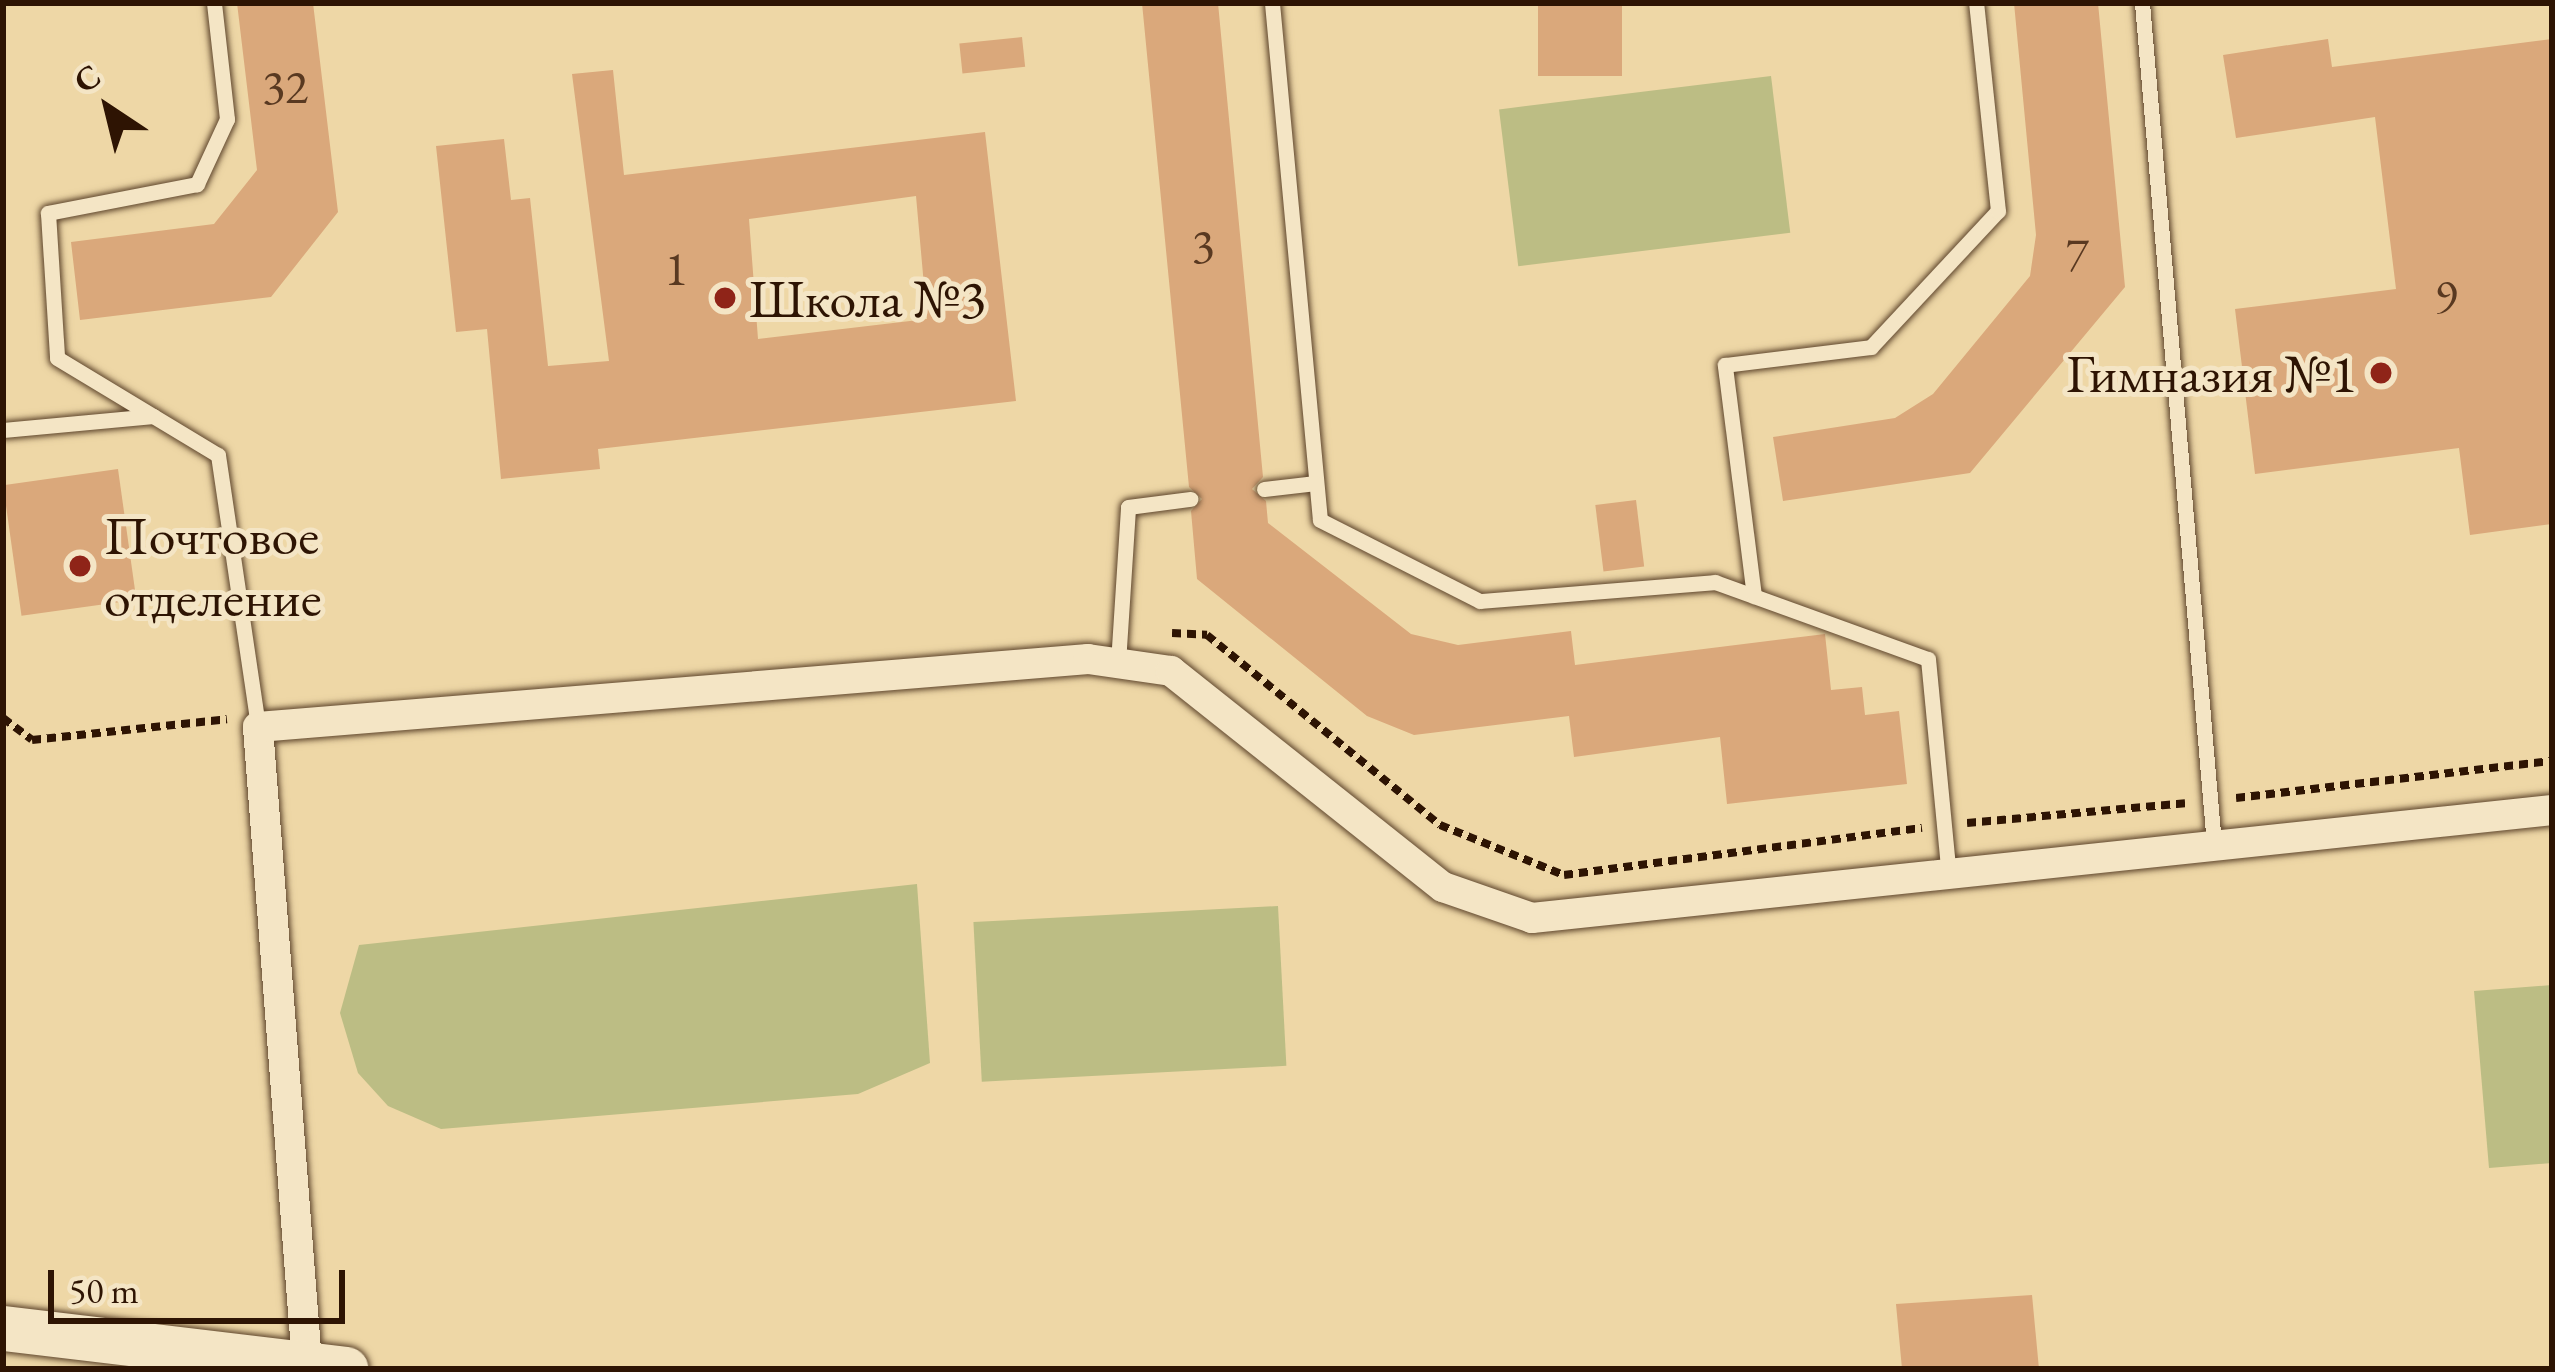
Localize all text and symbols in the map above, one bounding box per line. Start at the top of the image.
north arrow [48,48,168,168]
text: С [65,54,109,102]
house number: 32 [262,58,308,116]
house number: 3 [1191,217,1215,275]
house number: 7 [2065,226,2089,284]
house number: 1 [664,240,688,298]
place label: Школа №3 [749,266,986,330]
house number: 9 [2434,267,2458,325]
marker: Школа №3 [712,285,738,311]
place label: Гимназия №1 [2066,341,2357,405]
marker: Гимназия №1 [2368,360,2394,386]
place label: Почтовое отделение [104,503,322,630]
marker: Почтовое отделение [67,553,93,579]
scale bar [54,1246,351,1320]
text: 50 m [69,1267,139,1314]

